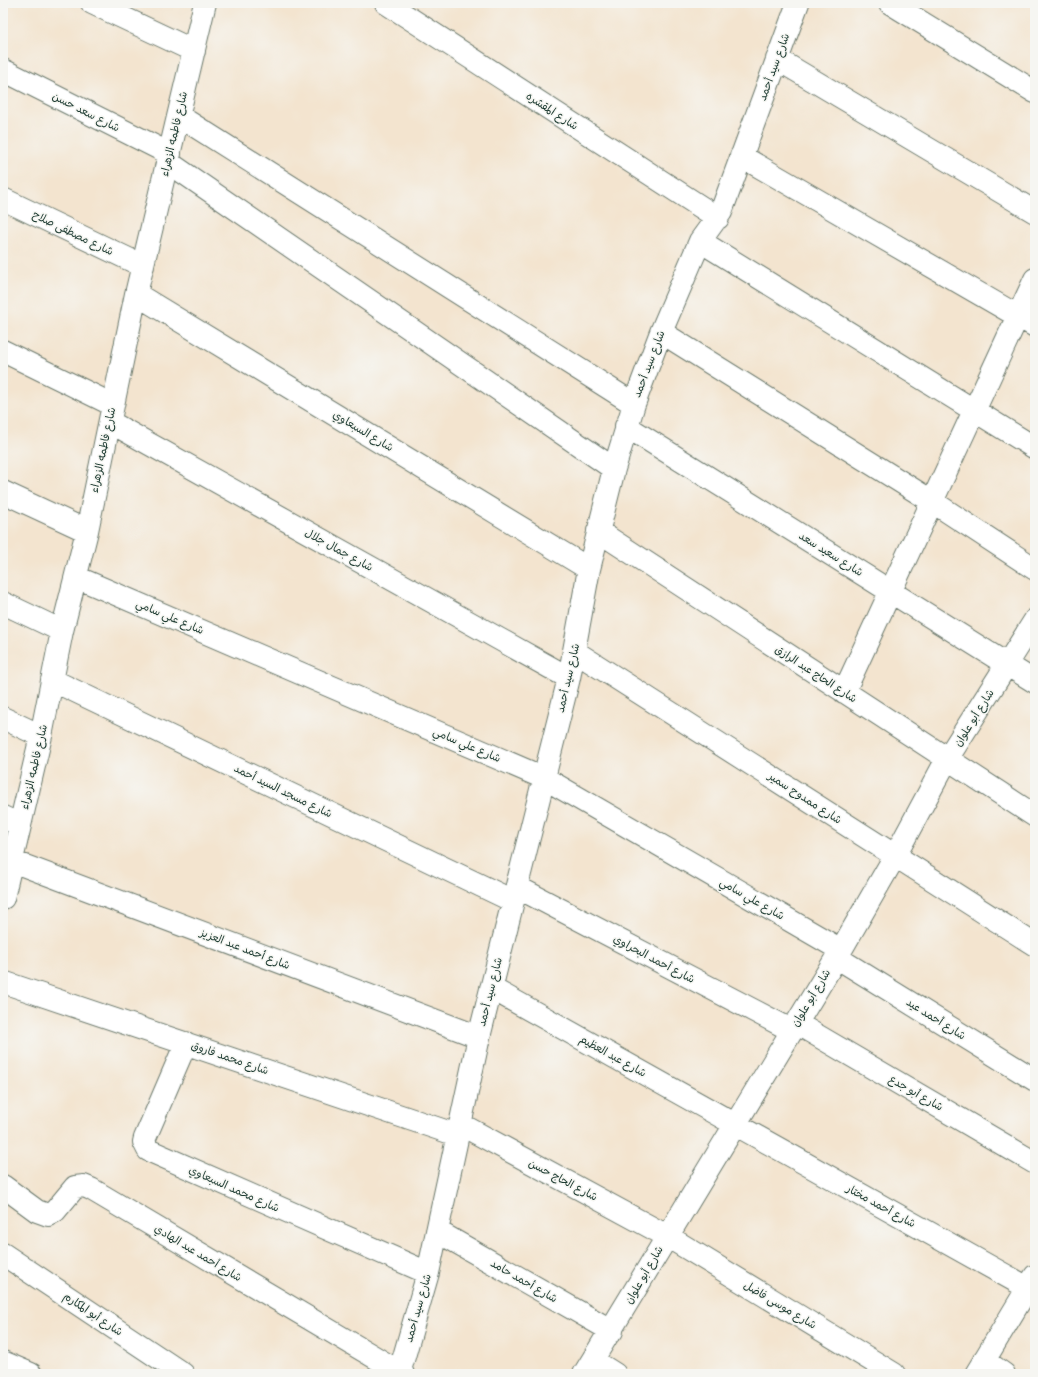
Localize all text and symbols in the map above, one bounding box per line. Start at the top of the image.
street label: شارع سيد أحمد [756,32,794,103]
street label: شارع سعد حسن [49,89,122,136]
street label: شارع المقشره [522,89,580,134]
street label: شارع فاطمه الزهراء [158,90,192,178]
street label: شارع مصطفى صلاح [30,208,116,260]
street label: شارع سيد أحمد [630,329,670,400]
street label: شارع فاطمه الزهراء [88,406,120,494]
street label: شارع السبعاوي [329,408,396,456]
street label: شارع جمال جلال [302,526,375,576]
street label: شارع سعيد سعد [795,529,866,581]
street label: شارع علي سامي [133,597,206,641]
street label: شارع سيد أحمد [554,642,584,714]
street label: شارع الحاج عبد الرازق [772,643,859,707]
street label: شارع أبو علوان [951,687,998,750]
street label: شارع فاطمه الزهراء [18,723,52,811]
street label: شارع علي سامي [430,725,503,769]
street label: شارع مسجد السيد أحمد [231,762,334,822]
street label: شارع ممدوح سمير [764,769,844,828]
street label: شارع علي سامي [715,875,787,926]
street label: شارع أحمد عبد العزيز [197,926,292,974]
street label: شارع أحمد البحراوي [610,932,697,988]
street label: شارع سيد أحمد [475,956,507,1028]
street label: شارع أبو علوان [789,967,835,1030]
street label: شارع أحمد عيد [903,996,968,1044]
street label: شارع عبد العظيم [576,1032,649,1081]
street label: شارع محمد فاروق [189,1039,270,1079]
street label: شارع أبو جدع [886,1072,945,1115]
street label: شارع الحاج حسن [525,1156,600,1205]
street label: شارع محمد السبعاوي [186,1163,281,1217]
street label: شارع أحمد مختار [842,1181,918,1232]
street label: شارع أحمد عبد الهادي [151,1222,244,1286]
street label: شارع أبو علوان [622,1244,668,1307]
street label: شارع أحمد حامد [487,1257,560,1307]
street label: شارع سيد أحمد [402,1272,436,1344]
street label: شارع موسى فاضل [740,1278,819,1333]
street label: شارع أبو المكارم [60,1289,125,1340]

